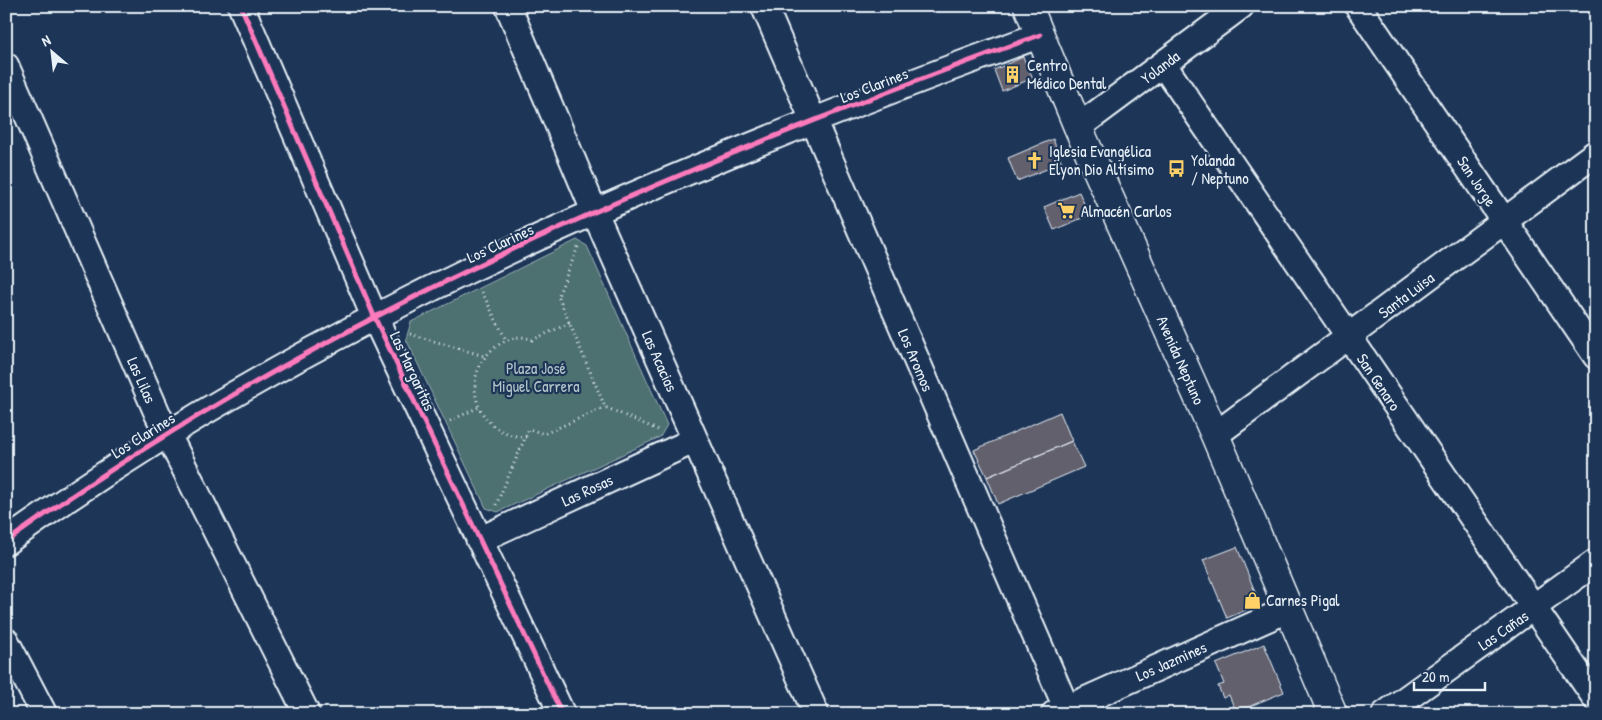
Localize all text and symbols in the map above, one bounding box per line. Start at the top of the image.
north arrow [28,28,78,78]
text: N [38,30,54,50]
street label: Yolanda [1136,45,1184,89]
place label: Centro Médico Dental [1027,54,1107,94]
street label: Los Clarines [837,62,911,108]
building icon: Centro Médico Dental [1003,64,1023,84]
place label: Iglesia Evangélica Elyon Dio Altísimo [1049,140,1155,180]
place label: Yolanda / Neptuno [1191,149,1249,189]
church icon: Iglesia Evangélica Elyon Dio Altísimo [1025,150,1045,170]
street label: San Jorge [1452,151,1502,211]
bus stop icon: Yolanda / Neptuno [1167,159,1187,179]
place label: Almacén Carlos [1081,200,1172,222]
supermarket icon: Almacén Carlos [1057,201,1077,221]
street label: Los Clarines [463,218,537,268]
street label: Santa Luisa [1374,267,1438,323]
street label: Avenida Neptuno [1152,312,1211,408]
street label: Los Aromos [893,325,939,395]
street label: Las Acacias [637,327,683,395]
street label: Las Margaritas [385,328,441,414]
street label: San Genaro [1352,349,1407,415]
street label: Las Lilas [122,353,162,407]
park label: Plaza José Miguel Carrera [492,357,580,397]
street label: Los Clarines [107,407,179,463]
street label: Las Rosas [558,469,616,511]
place label: Carnes Pigal [1266,589,1340,611]
shop icon: Carnes Pigal [1242,590,1262,610]
street label: Las Cañas [1473,605,1533,655]
street label: Los Jazmines [1132,636,1210,686]
scale bar [1414,660,1486,692]
text: 20 m [1422,666,1449,687]

